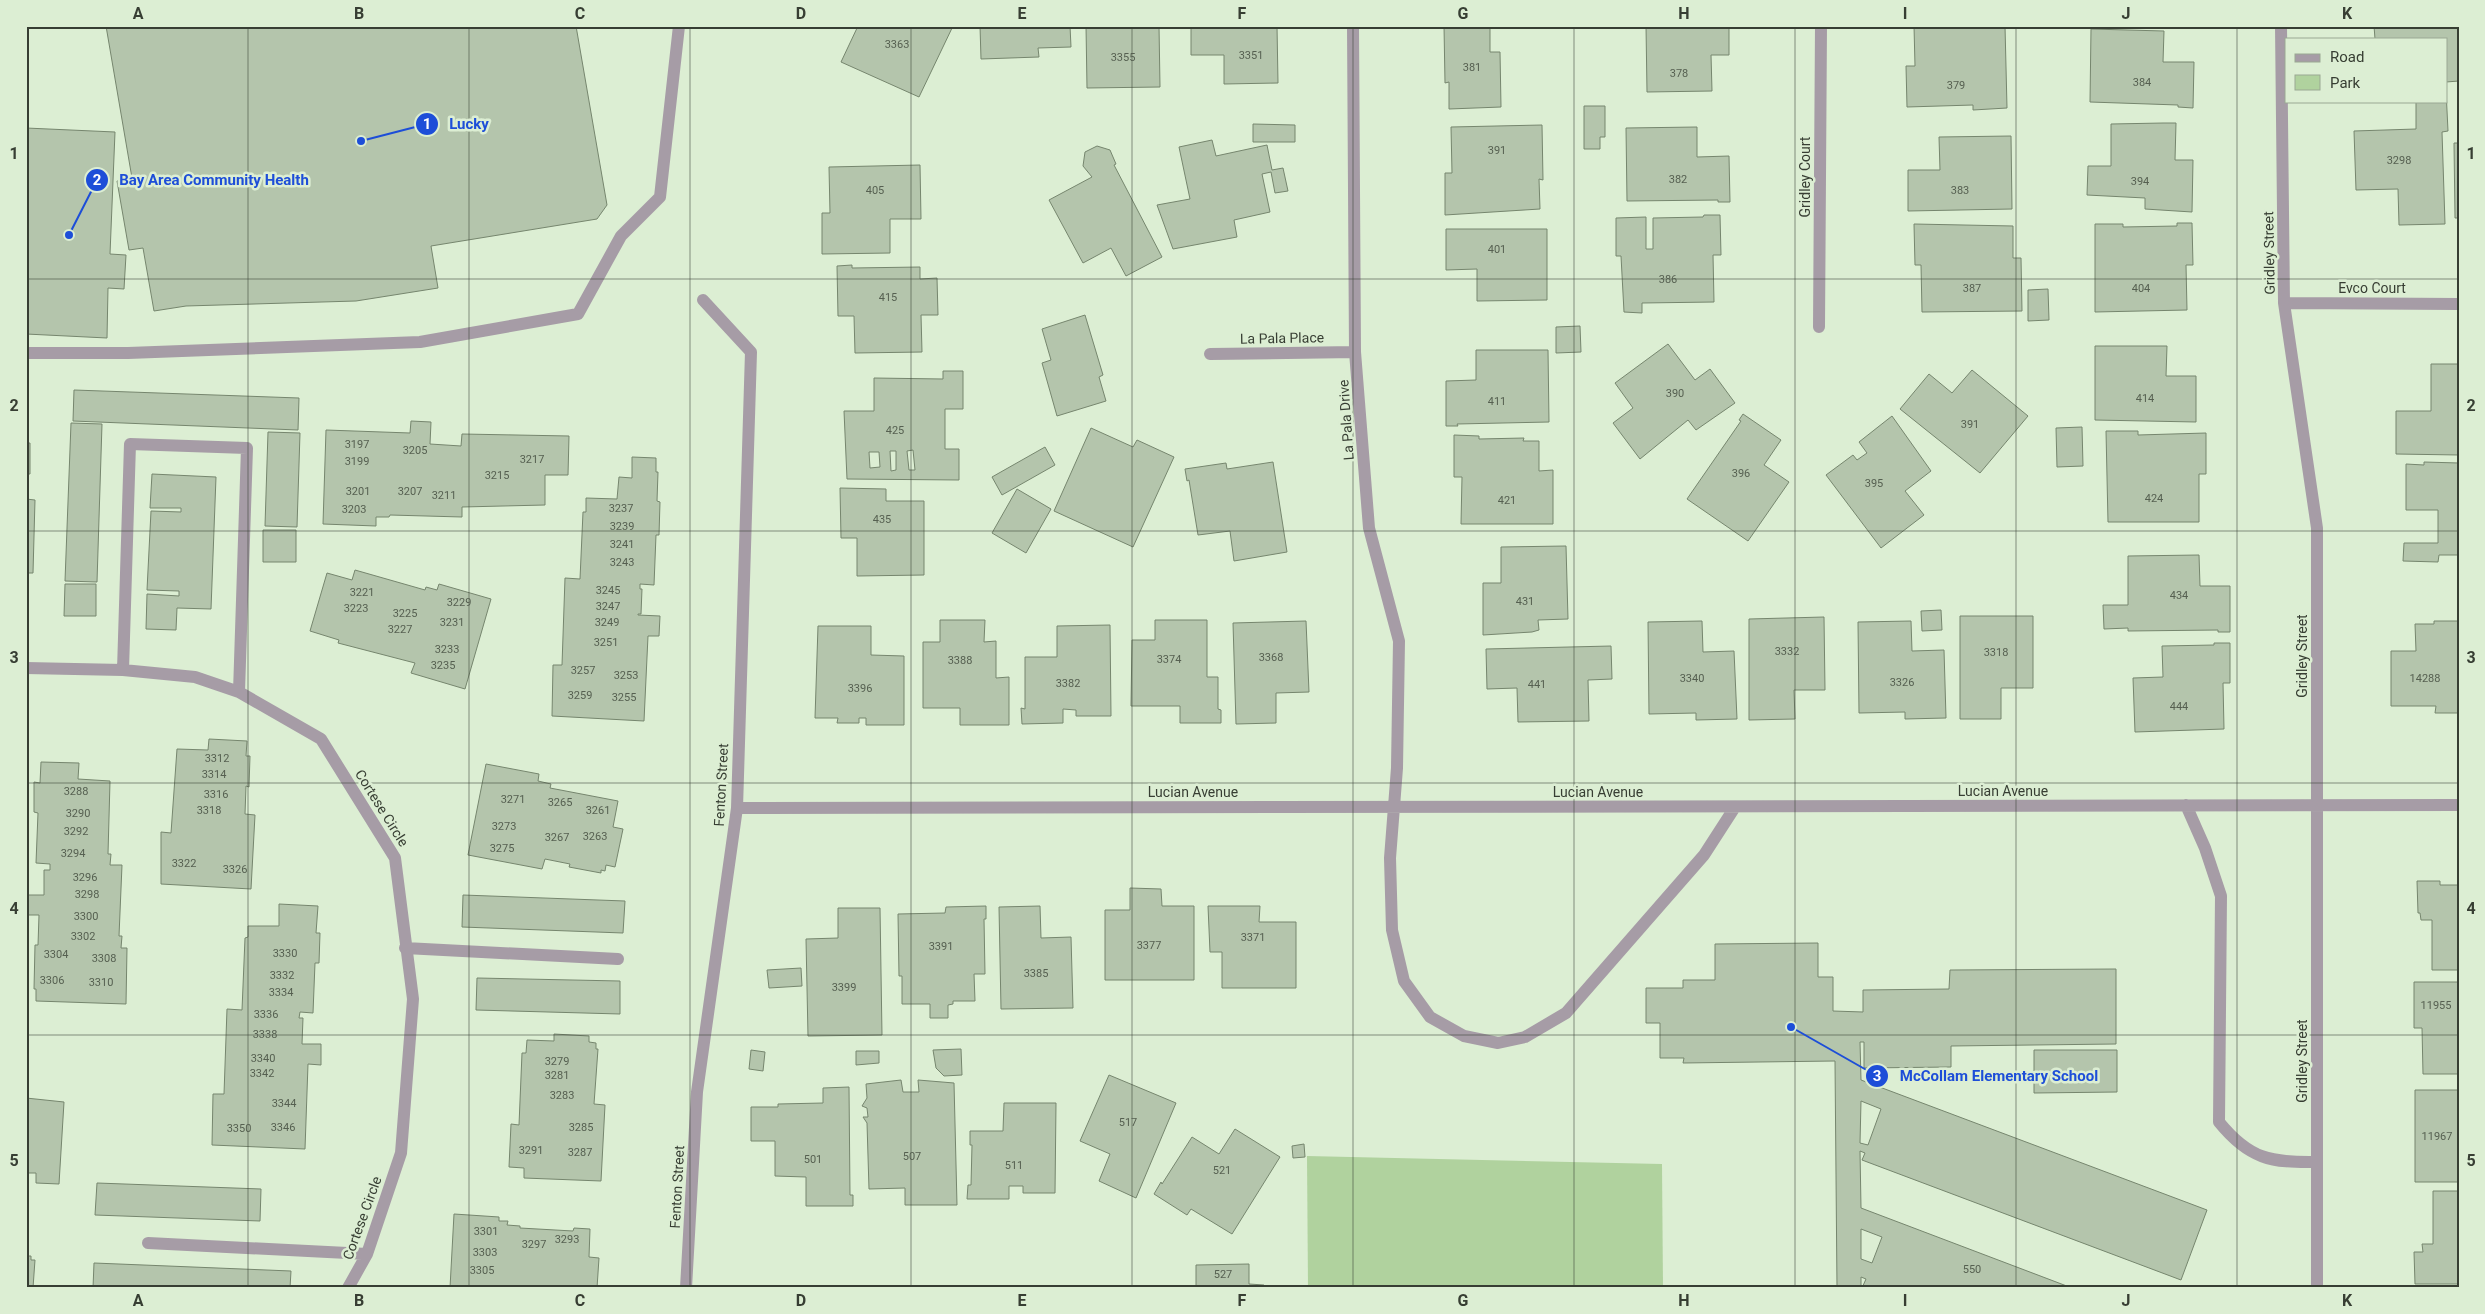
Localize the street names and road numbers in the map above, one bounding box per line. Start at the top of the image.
street label: Gridley Court [1797,136,1813,217]
street label: Gridley Street [2260,211,2278,295]
street label: Evco Court [2338,280,2406,296]
street label: La Pala Place [1240,329,1324,347]
street label: La Pala Drive [1335,379,1357,461]
street label: Gridley Street [2294,614,2310,698]
street label: Fenton Street [711,743,731,827]
street label: Cortese Circle [352,767,412,849]
street label: Lucian Avenue [1958,783,2048,799]
street label: Lucian Avenue [1148,784,1238,800]
street label: Lucian Avenue [1553,784,1643,800]
street label: Gridley Street [2294,1019,2310,1103]
street label: Fenton Street [667,1145,687,1229]
street label: Cortese Circle [340,1174,384,1262]

